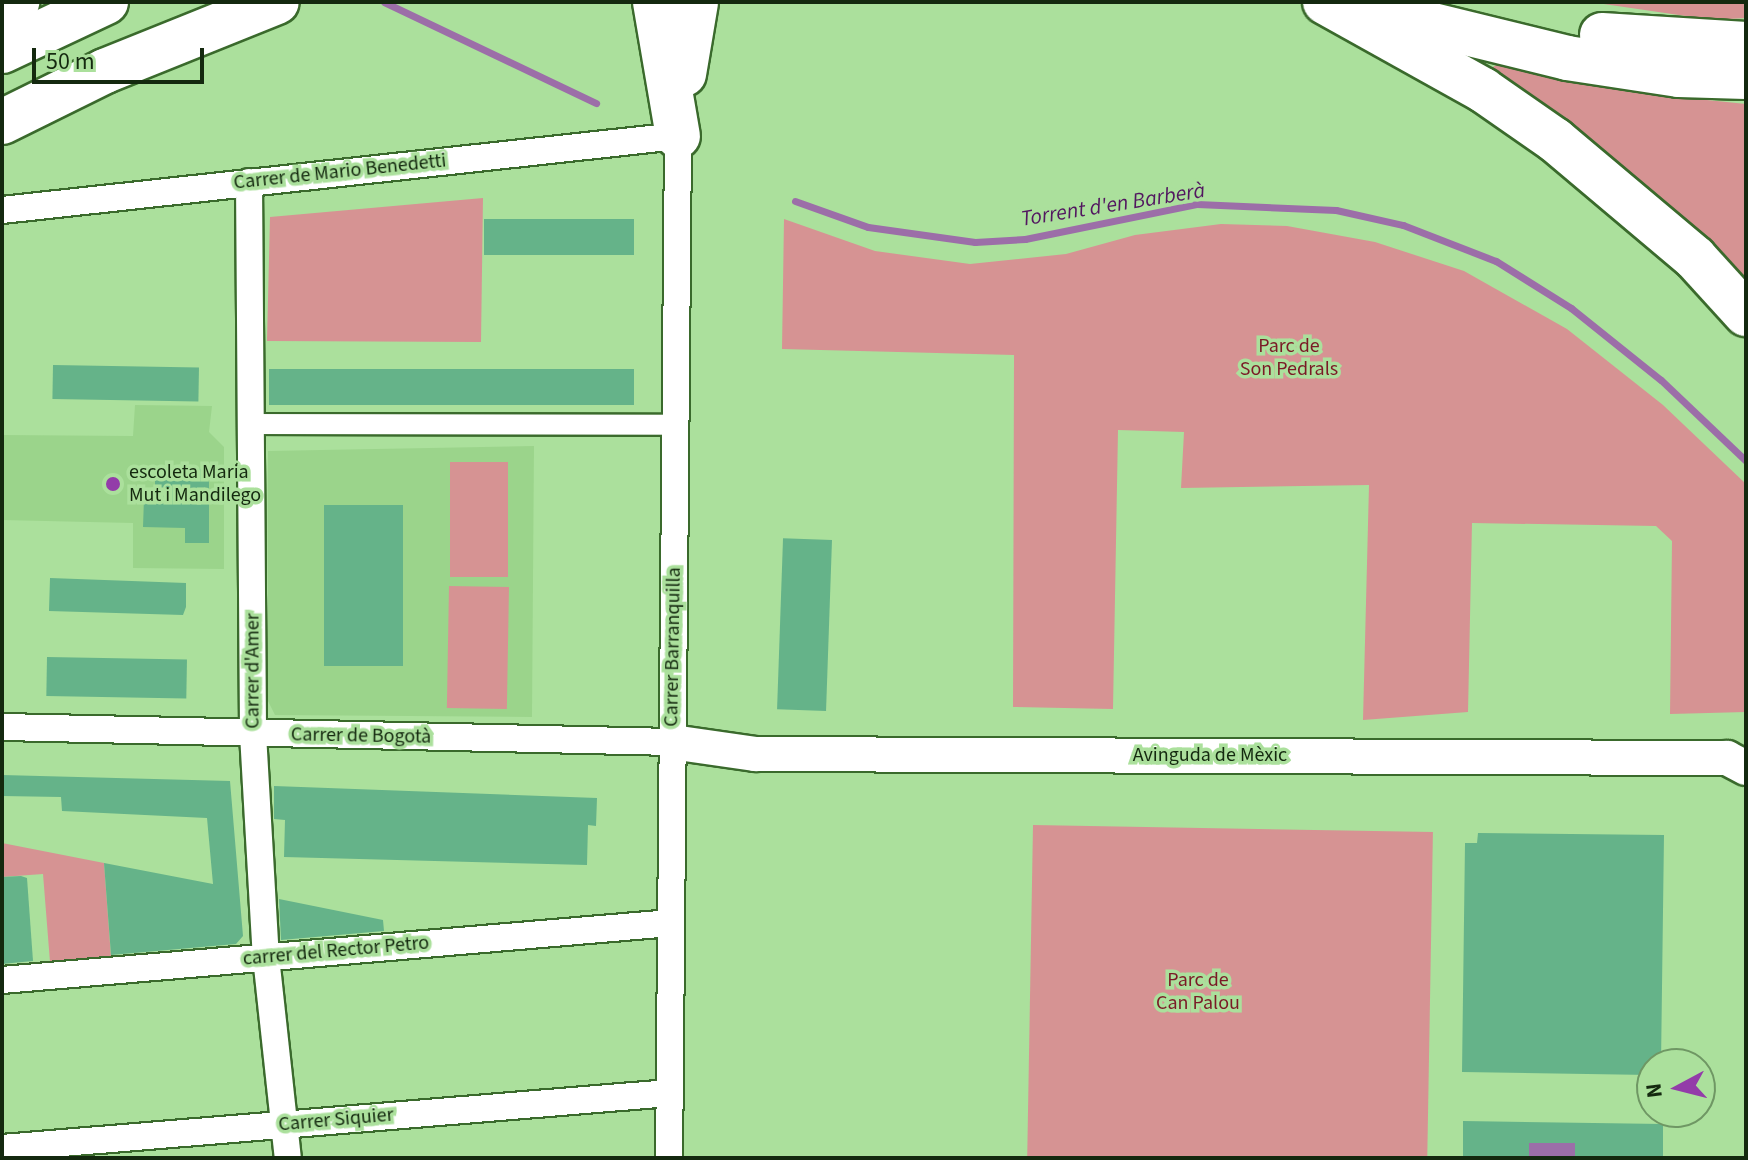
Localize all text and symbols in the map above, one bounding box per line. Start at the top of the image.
scale bar [36,32,208,82]
text: 50 m [46,44,95,79]
street label: Carrer de Mario Benedetti [232,149,448,195]
water label: Torrent d'en Barberà [1019,177,1207,233]
park label: Parc de Son Pedrals [1240,334,1338,381]
place label: escoleta Maria Mut i Mandilego [129,460,261,507]
marker: escoleta Maria Mut i Mandilego [104,475,122,493]
street label: Carrer Barranquilla [660,567,686,727]
street label: Carrer d'Amer [241,613,265,729]
street label: Carrer de Bogotà [291,723,431,749]
street label: Avinguda de Mèxic [1133,743,1287,767]
street label: carrer del Rector Petro [242,931,430,971]
park label: Parc de Can Palou [1156,969,1240,1016]
north arrow [1636,1048,1716,1128]
text: N [1637,1081,1671,1100]
street label: Carrer Siquier [277,1103,395,1137]

